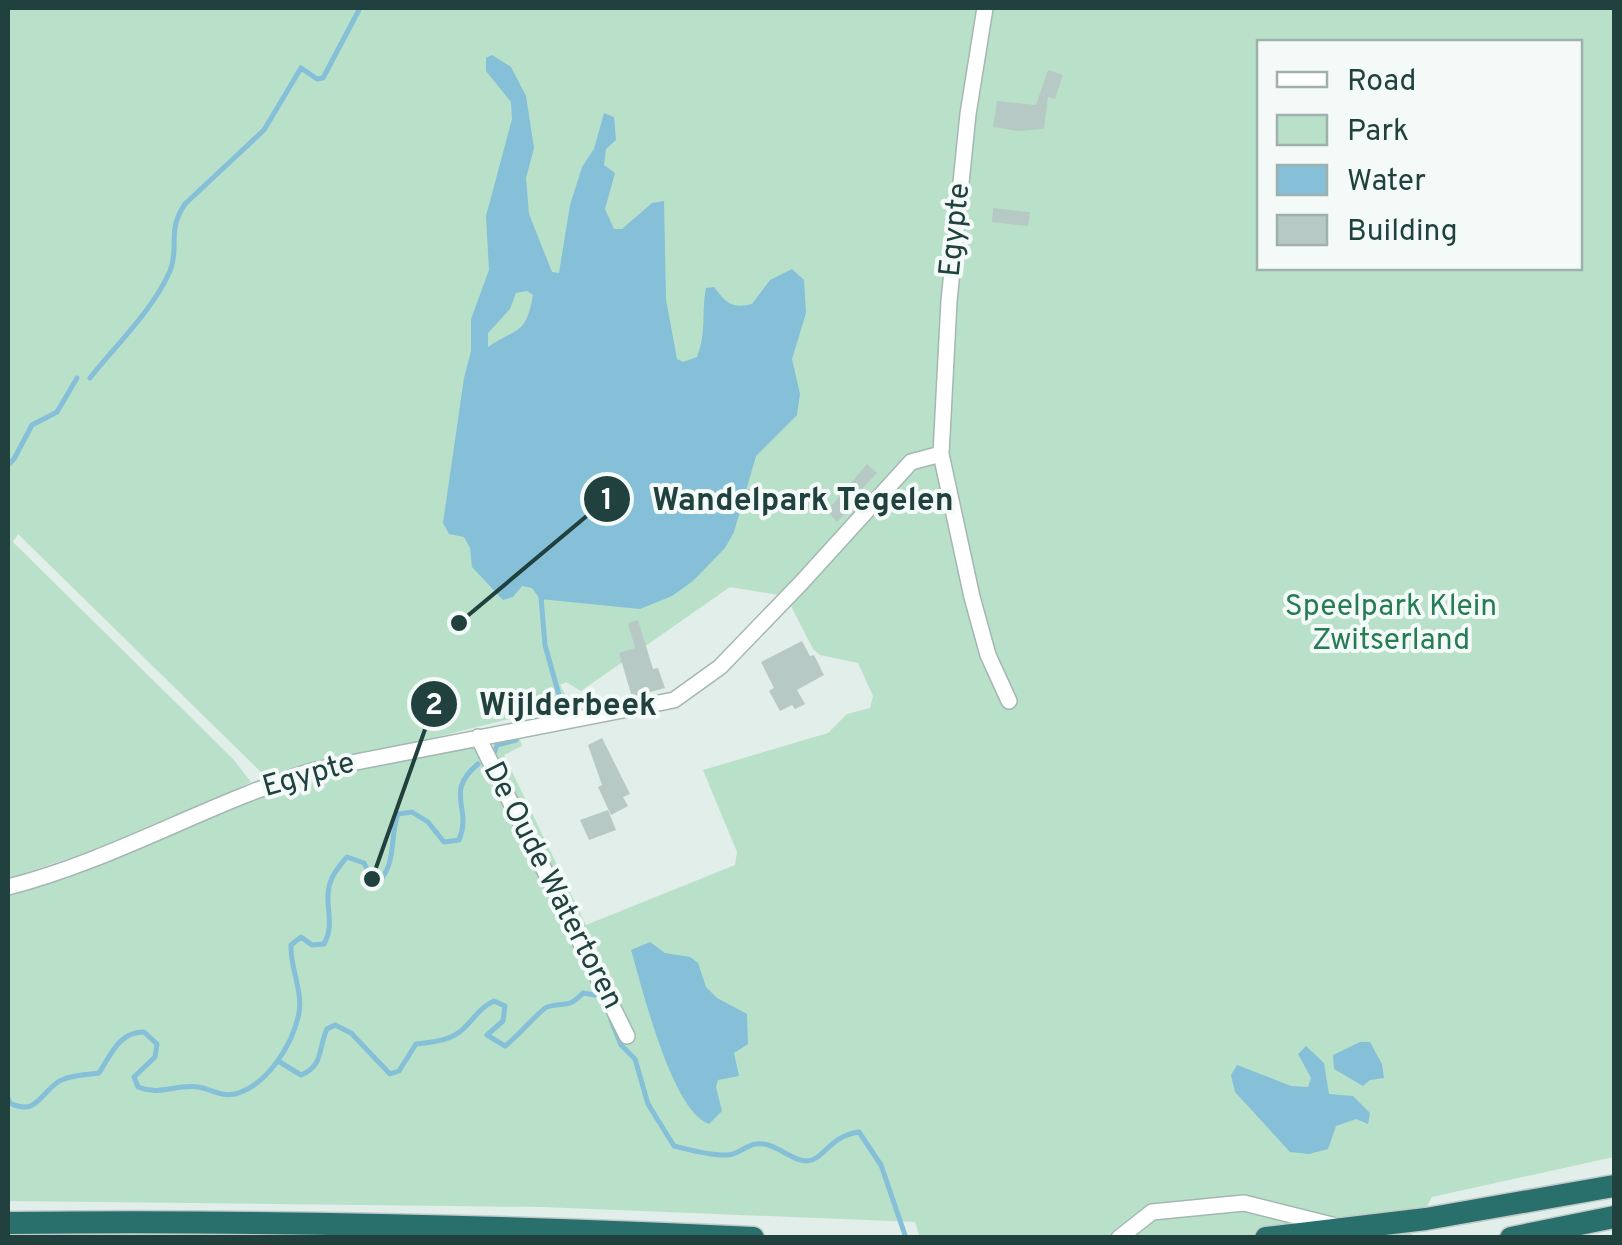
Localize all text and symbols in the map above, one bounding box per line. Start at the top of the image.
legend [1257,40,1582,270]
text: Road [1347,64,1416,101]
text: Park [1347,114,1409,151]
text: Water [1347,164,1426,201]
street label: Egypte [933,181,979,279]
text: Building [1347,214,1458,251]
callout: Wandelpark Tegelen [582,468,973,530]
text: Wandelpark Tegelen [652,482,954,522]
text: 1 [601,483,613,520]
park label: Speelpark Klein Zwitserland [1285,589,1497,660]
callout: Wijlderbeek [409,673,677,735]
text: Wijlderbeek [479,687,657,727]
text: 2 [425,688,443,725]
street label: Egypte [259,745,359,807]
street label: De Oude Watertoren [474,756,630,1016]

